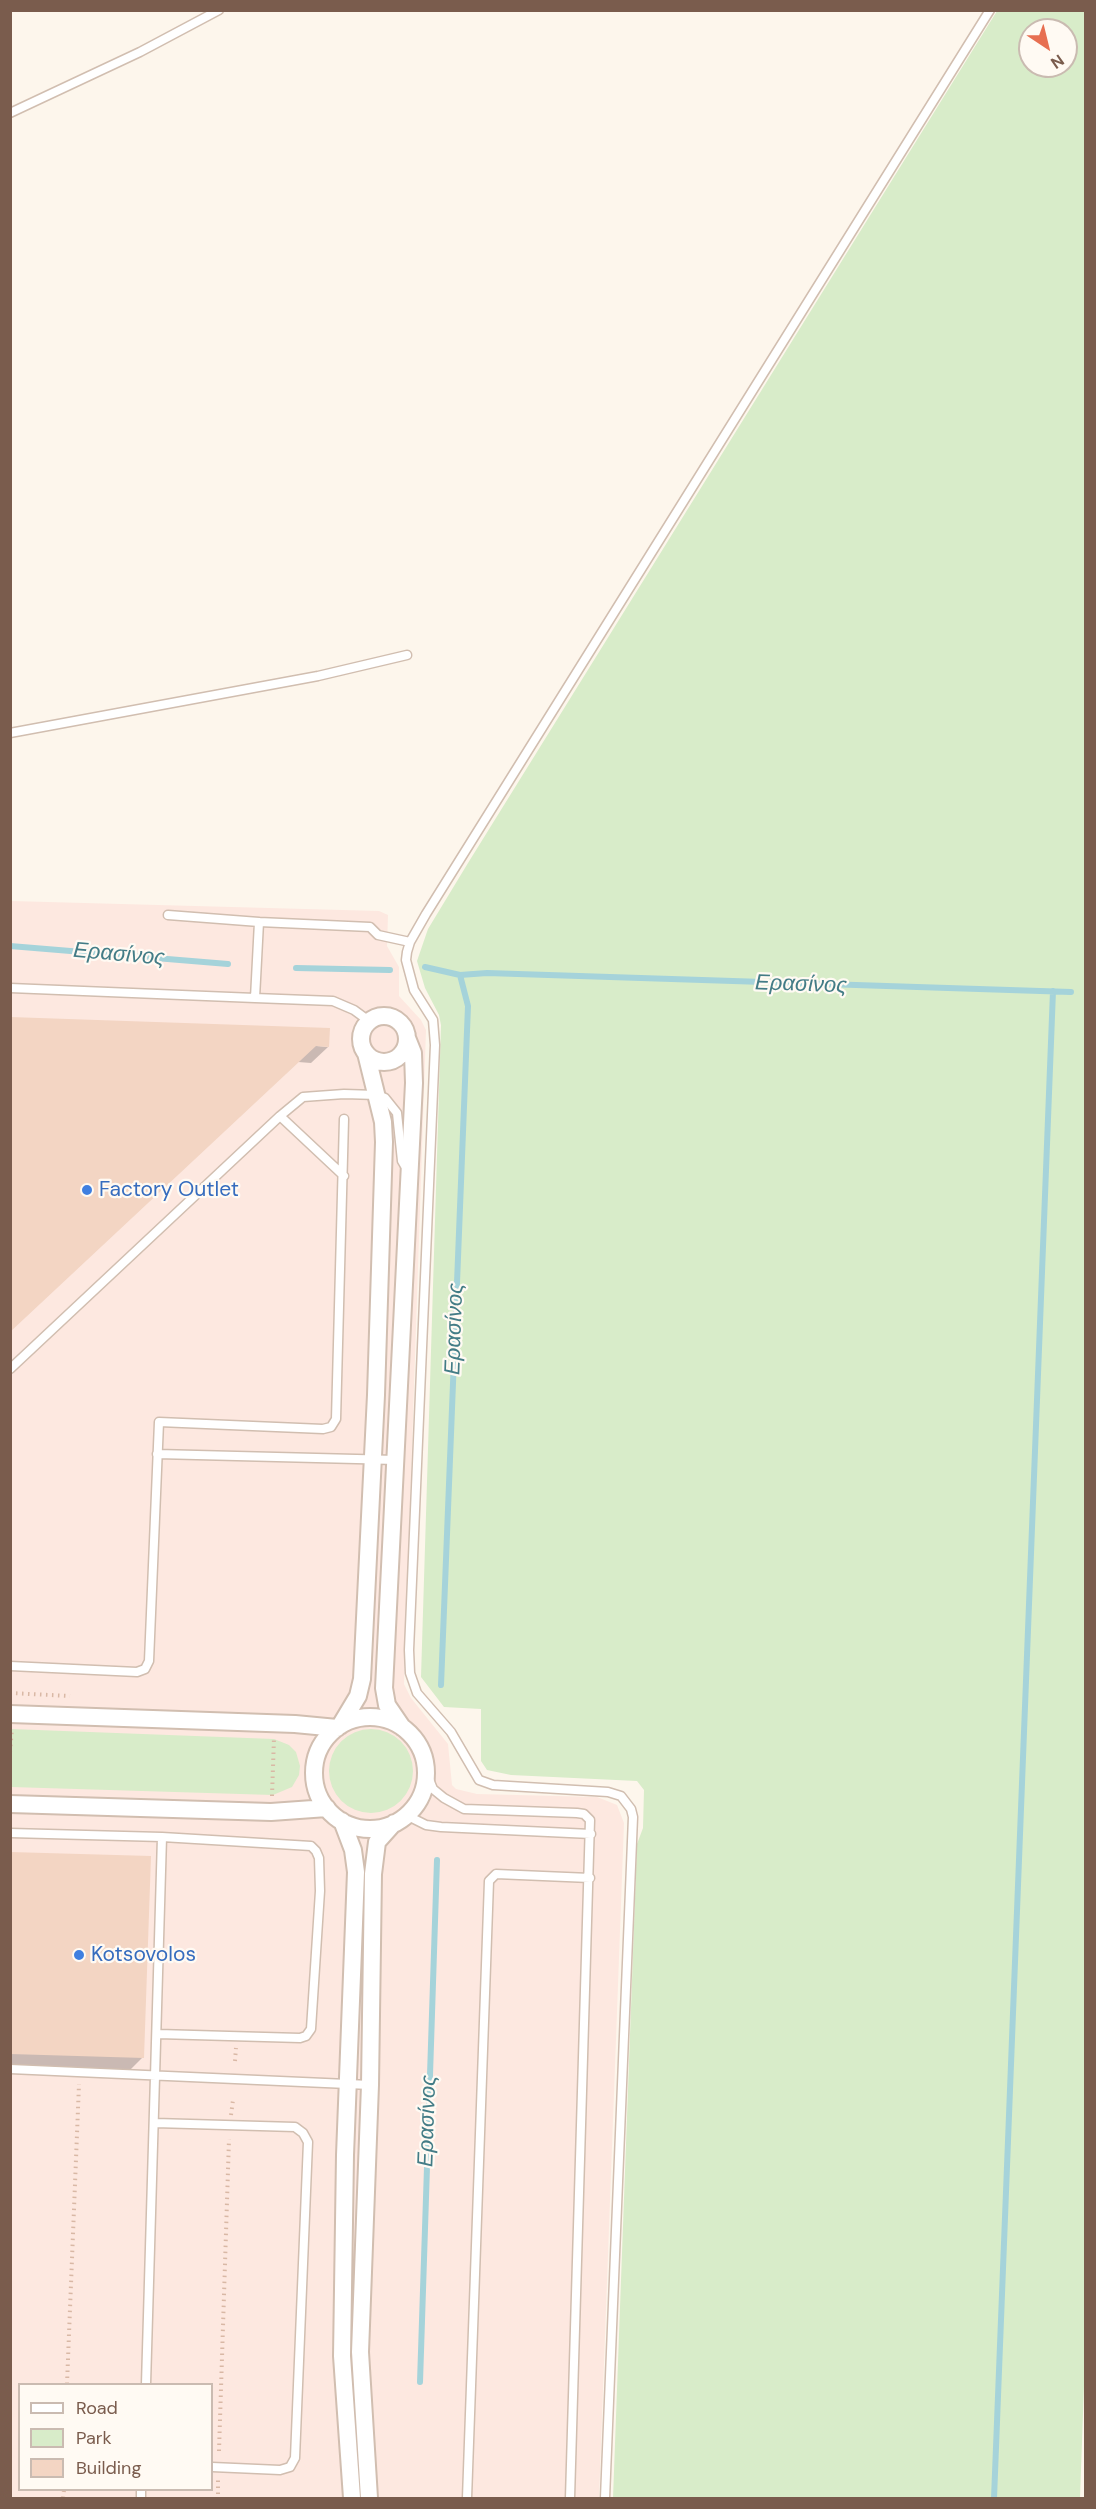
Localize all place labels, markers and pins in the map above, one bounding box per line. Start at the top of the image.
place label: Factory Outlet [99,1177,239,1203]
marker: Factory Outlet [80,1183,94,1197]
place label: Kotsovolos [91,1942,196,1968]
marker: Kotsovolos [72,1948,86,1962]

